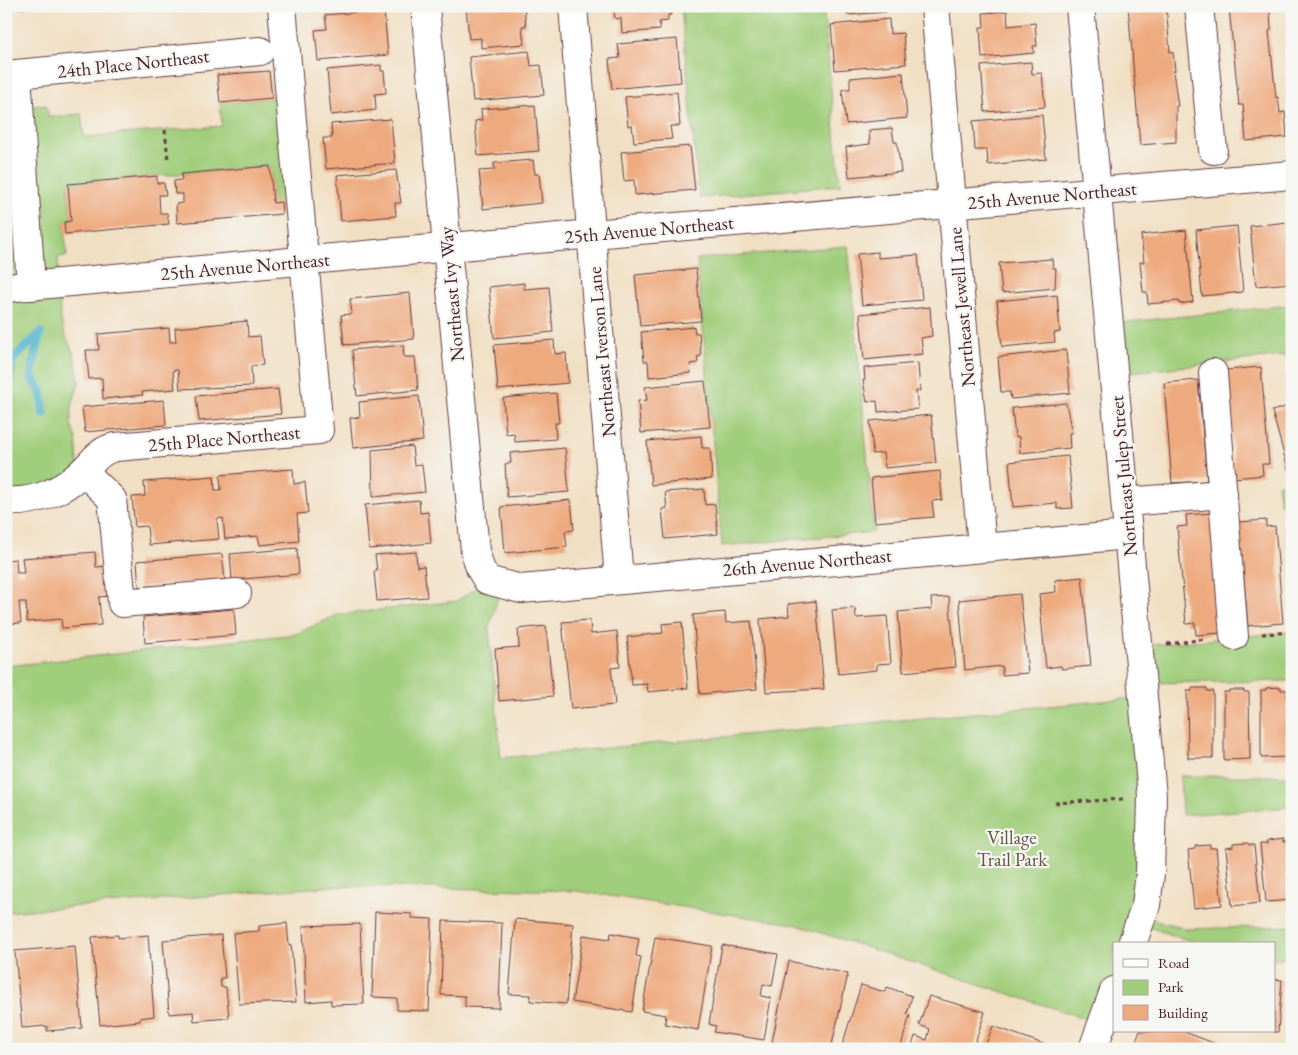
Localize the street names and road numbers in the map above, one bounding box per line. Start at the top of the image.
street label: 24th Place Northeast [56,43,210,84]
street label: 25th Avenue Northeast [966,176,1138,215]
street label: 25th Avenue Northeast [563,210,735,249]
street label: Northeast Ivy Way [433,225,470,363]
street label: Northeast Jewell Lane [942,226,981,388]
street label: 25th Avenue Northeast [159,247,331,286]
street label: Northeast Iverson Lane [582,266,621,438]
street label: Northeast Julep Street [1104,394,1143,557]
street label: 25th Place Northeast [147,419,301,458]
street label: 26th Avenue Northeast [721,543,893,582]

